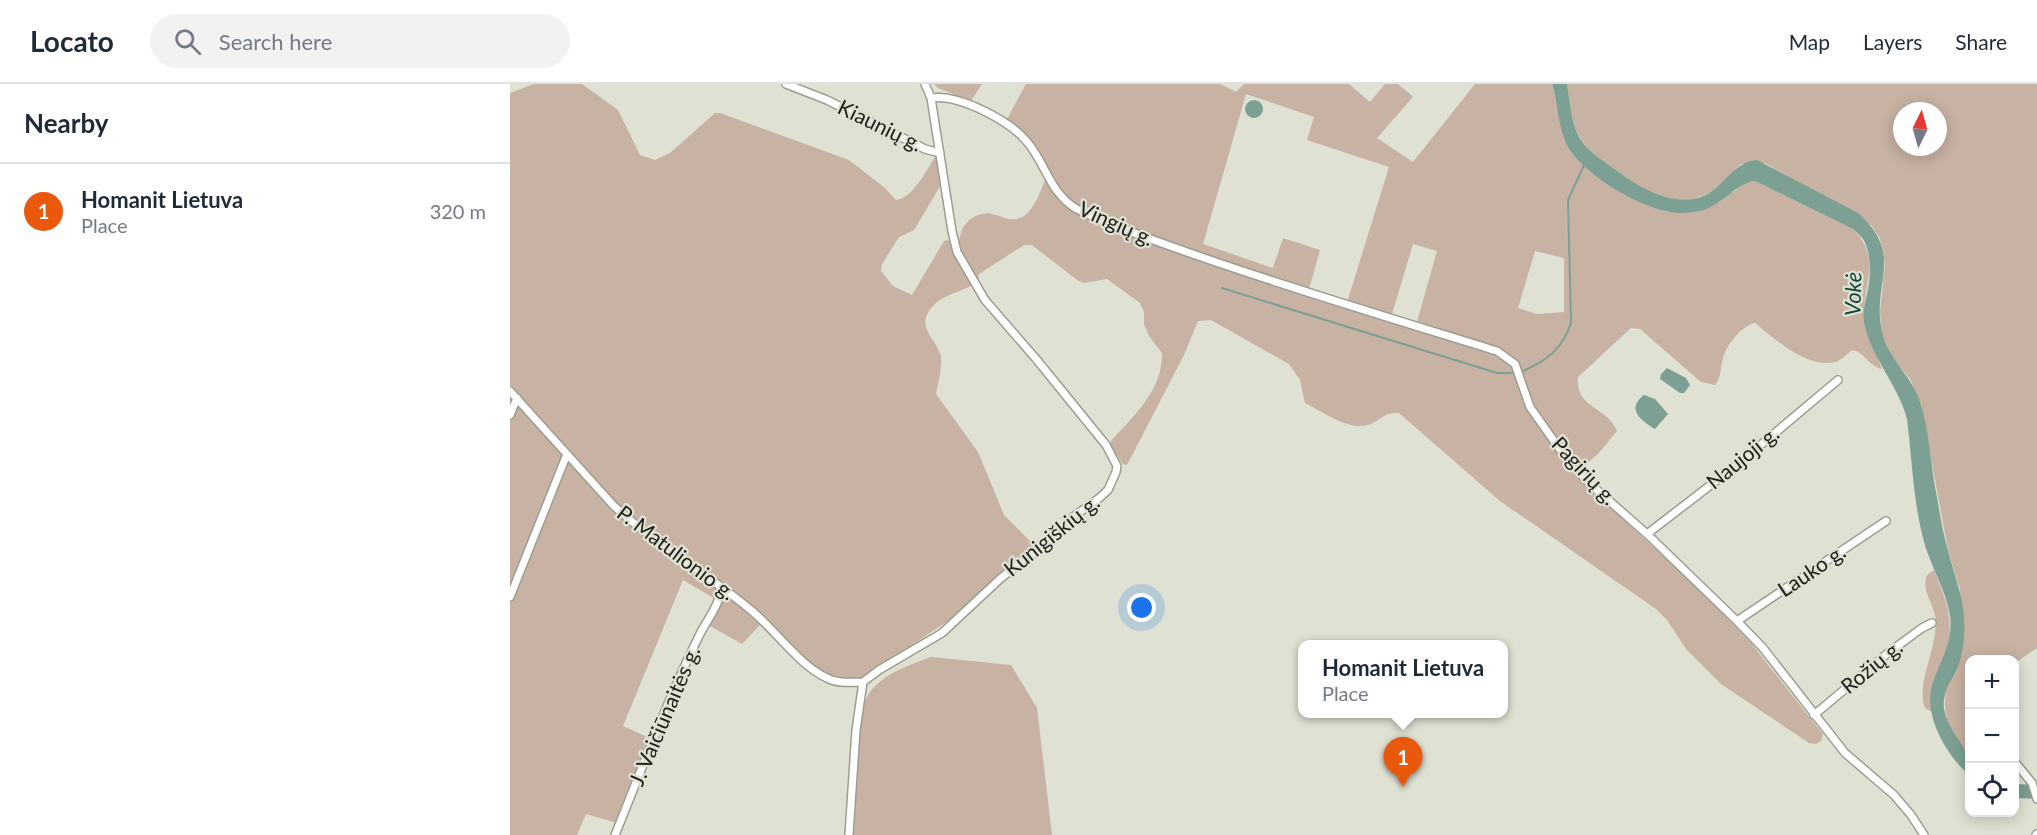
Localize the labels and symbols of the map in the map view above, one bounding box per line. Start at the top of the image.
street label: Kiaunių g. [834,94,927,156]
north arrow [1893,102,1947,156]
street label: Vingių g. [1075,195,1158,250]
water label: Vokė [1839,272,1866,316]
street label: Naujoji g. [1701,420,1783,494]
street label: Pagirių g. [1547,431,1623,509]
street label: Kunigiškių g. [998,489,1104,581]
street label: P. Matulionio g. [613,499,741,604]
street label: Lauko g. [1773,538,1850,601]
your location [1127,593,1156,622]
street label: Rožių g. [1835,634,1907,698]
street label: J. Vaičiūnaitės g. [623,642,704,789]
pin: 1 [1384,738,1422,787]

